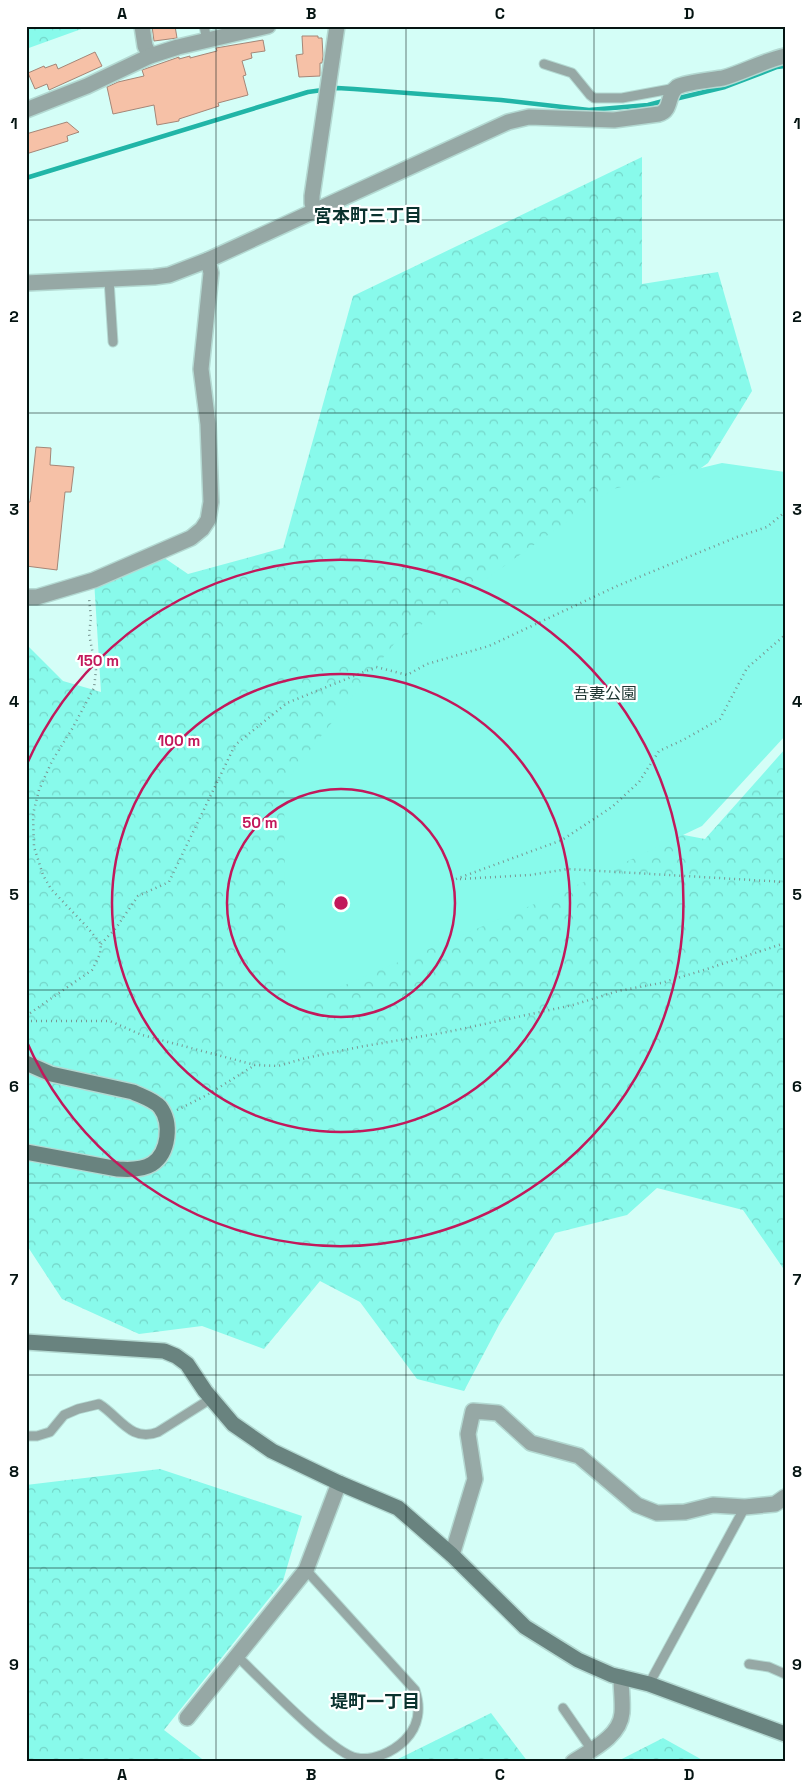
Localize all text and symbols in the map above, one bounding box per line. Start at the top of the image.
text: A [117,3,127,24]
text: B [306,3,316,24]
text: C [495,3,505,24]
text: D [684,3,694,24]
text: 1 [10,113,18,134]
text: 1 [793,113,801,134]
district label: 宮本町三丁目 [314,204,422,227]
text: 2 [9,306,19,327]
text: 2 [792,306,802,327]
text: 3 [9,499,19,520]
text: 3 [792,499,802,520]
text: 150 m [77,651,119,670]
park label: 吾妻公園 [573,683,637,704]
text: 4 [9,691,19,712]
text: 4 [792,691,802,712]
text: 100 m [158,731,200,750]
text: 50 m [242,813,278,832]
text: 5 [9,884,19,905]
text: 5 [792,884,802,905]
centre of rings [332,894,350,912]
text: 6 [9,1076,19,1097]
text: 6 [792,1076,802,1097]
text: 7 [10,1269,19,1290]
text: 7 [793,1269,802,1290]
text: 8 [9,1461,19,1482]
text: 8 [792,1461,802,1482]
text: 9 [9,1654,19,1675]
text: 9 [792,1654,802,1675]
district label: 堤町一丁目 [330,1690,420,1713]
text: A [117,1764,127,1785]
text: B [306,1764,316,1785]
text: C [495,1764,505,1785]
text: D [684,1764,694,1785]

